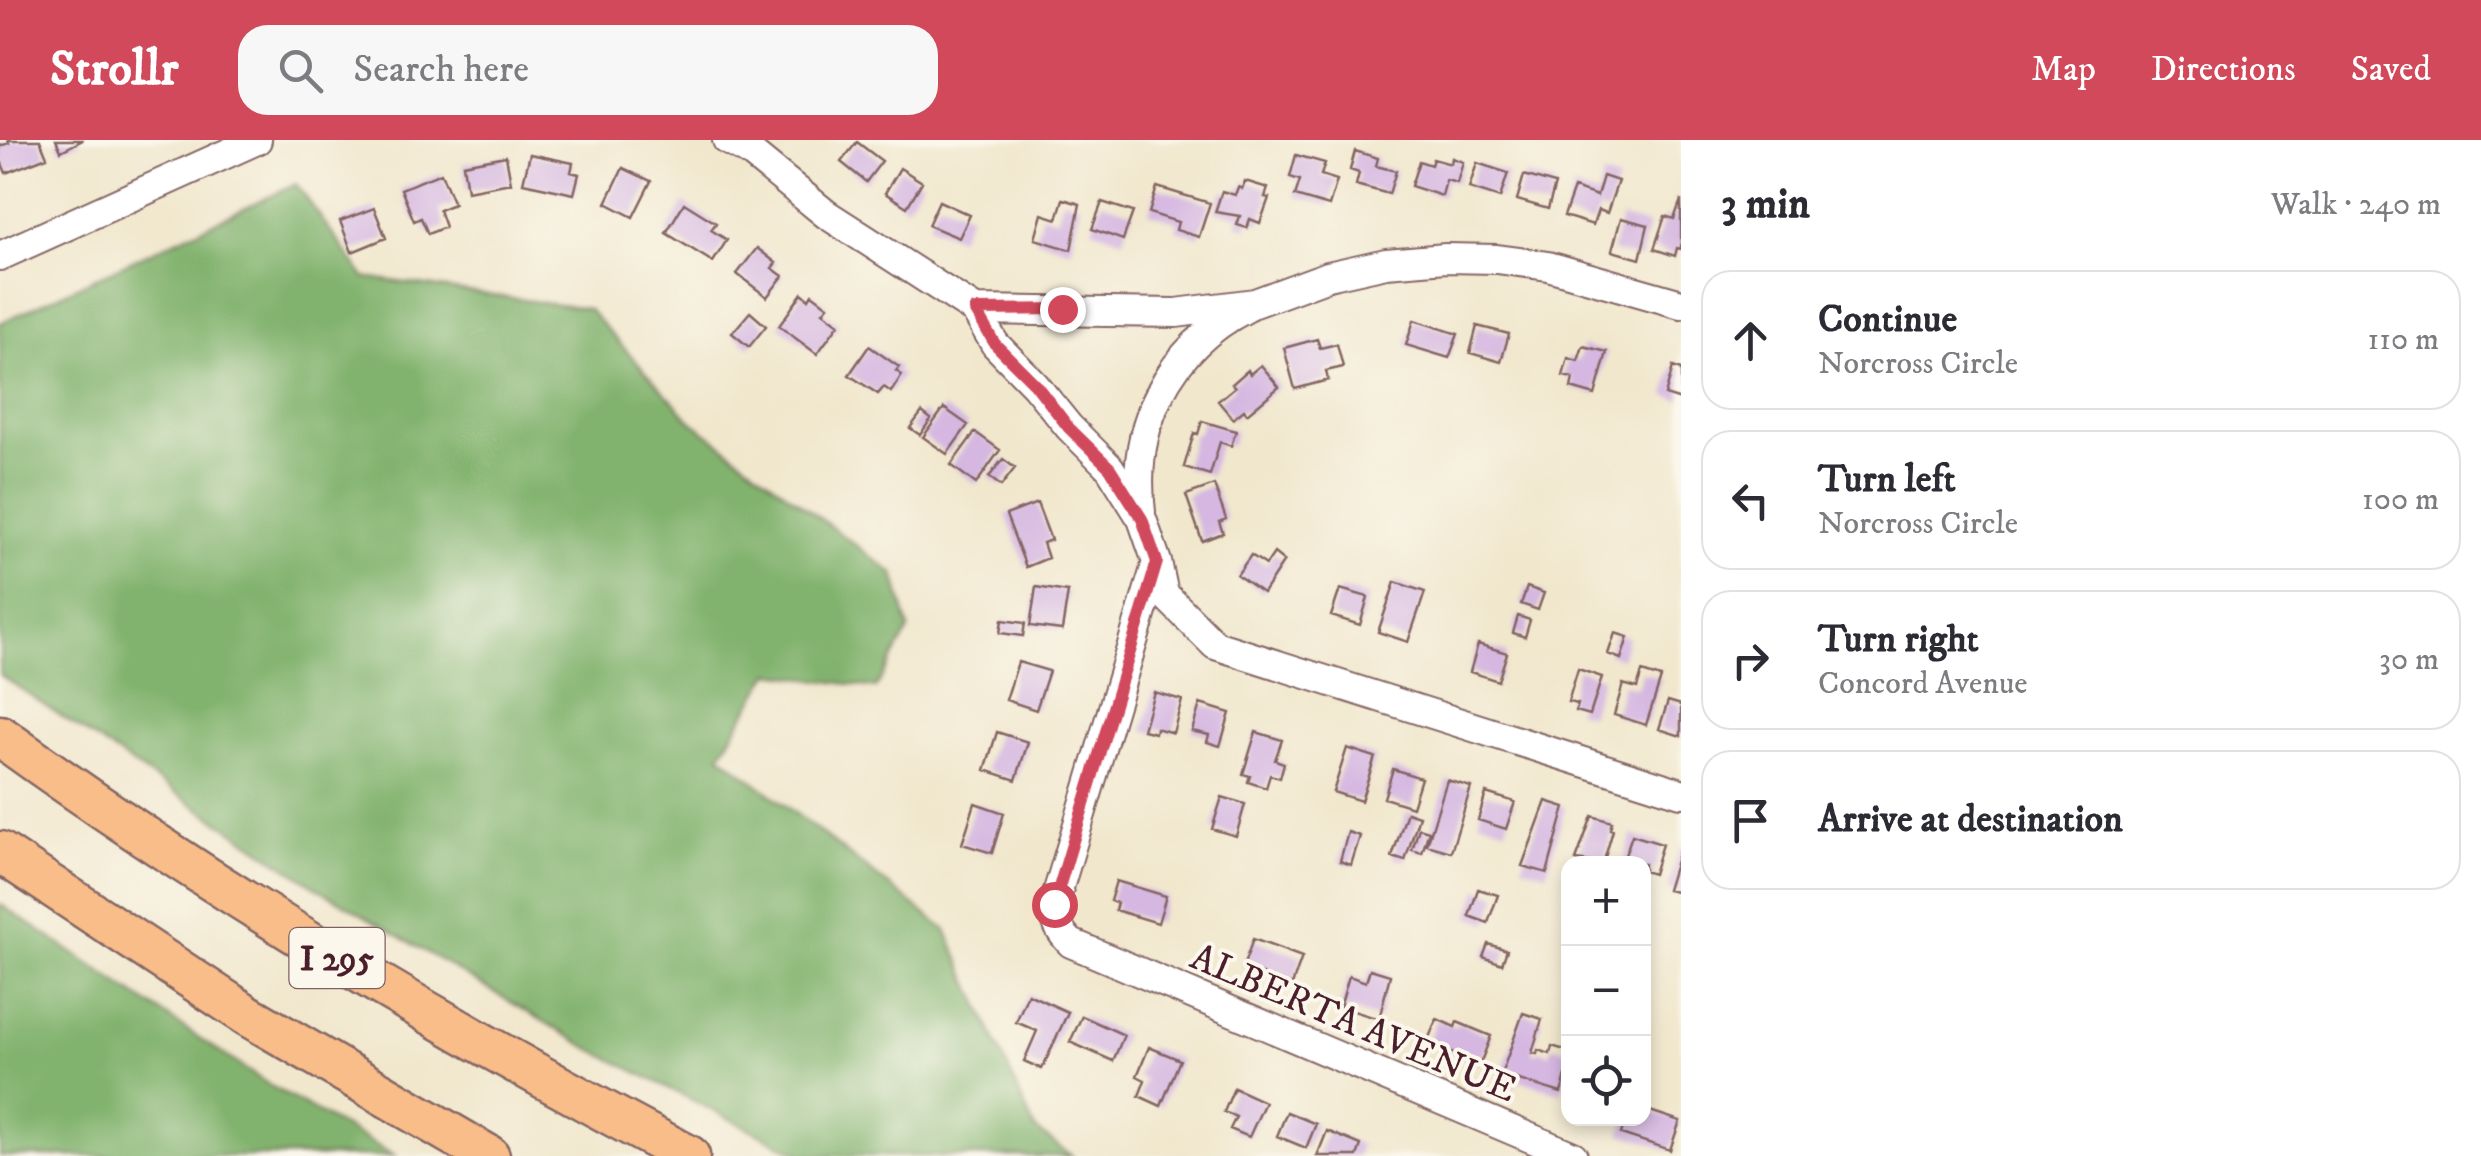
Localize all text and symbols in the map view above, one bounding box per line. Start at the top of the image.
search box [238,25,938,115]
text: Strollr [50,40,178,100]
icon: search [273,43,328,98]
text: Search here [353,46,529,94]
text: Map [2031,48,2096,92]
text: Directions [2151,48,2296,92]
text: Saved [2351,48,2431,92]
text: 3 min [1721,179,1810,231]
text: Walk · 240 m [2271,185,2441,225]
route end [1040,287,1086,333]
text: Continue [1818,296,1957,344]
icon: ahead [1723,313,1778,368]
text: 110 m [2367,320,2439,360]
text: Norcross Circle [1818,344,2018,384]
text: Turn left [1818,456,1956,504]
icon: left [1723,473,1778,528]
text: 100 m [2362,480,2439,520]
text: Norcross Circle [1818,504,2018,544]
text: Turn right [1818,616,1979,664]
icon: right [1723,633,1778,688]
text: 30 m [2379,640,2439,680]
text: Concord Avenue [1818,664,2028,704]
icon: arrive [1723,793,1778,848]
text: Arrive at destination [1818,796,2123,844]
map controls [1561,856,1651,1126]
button: + [1561,856,1651,946]
route start [1032,882,1078,928]
road number: I 295 [290,928,384,988]
street label: ALBERTA AVENUE [1183,933,1523,1114]
button: − [1561,946,1651,1036]
button: locate [1561,1036,1651,1126]

